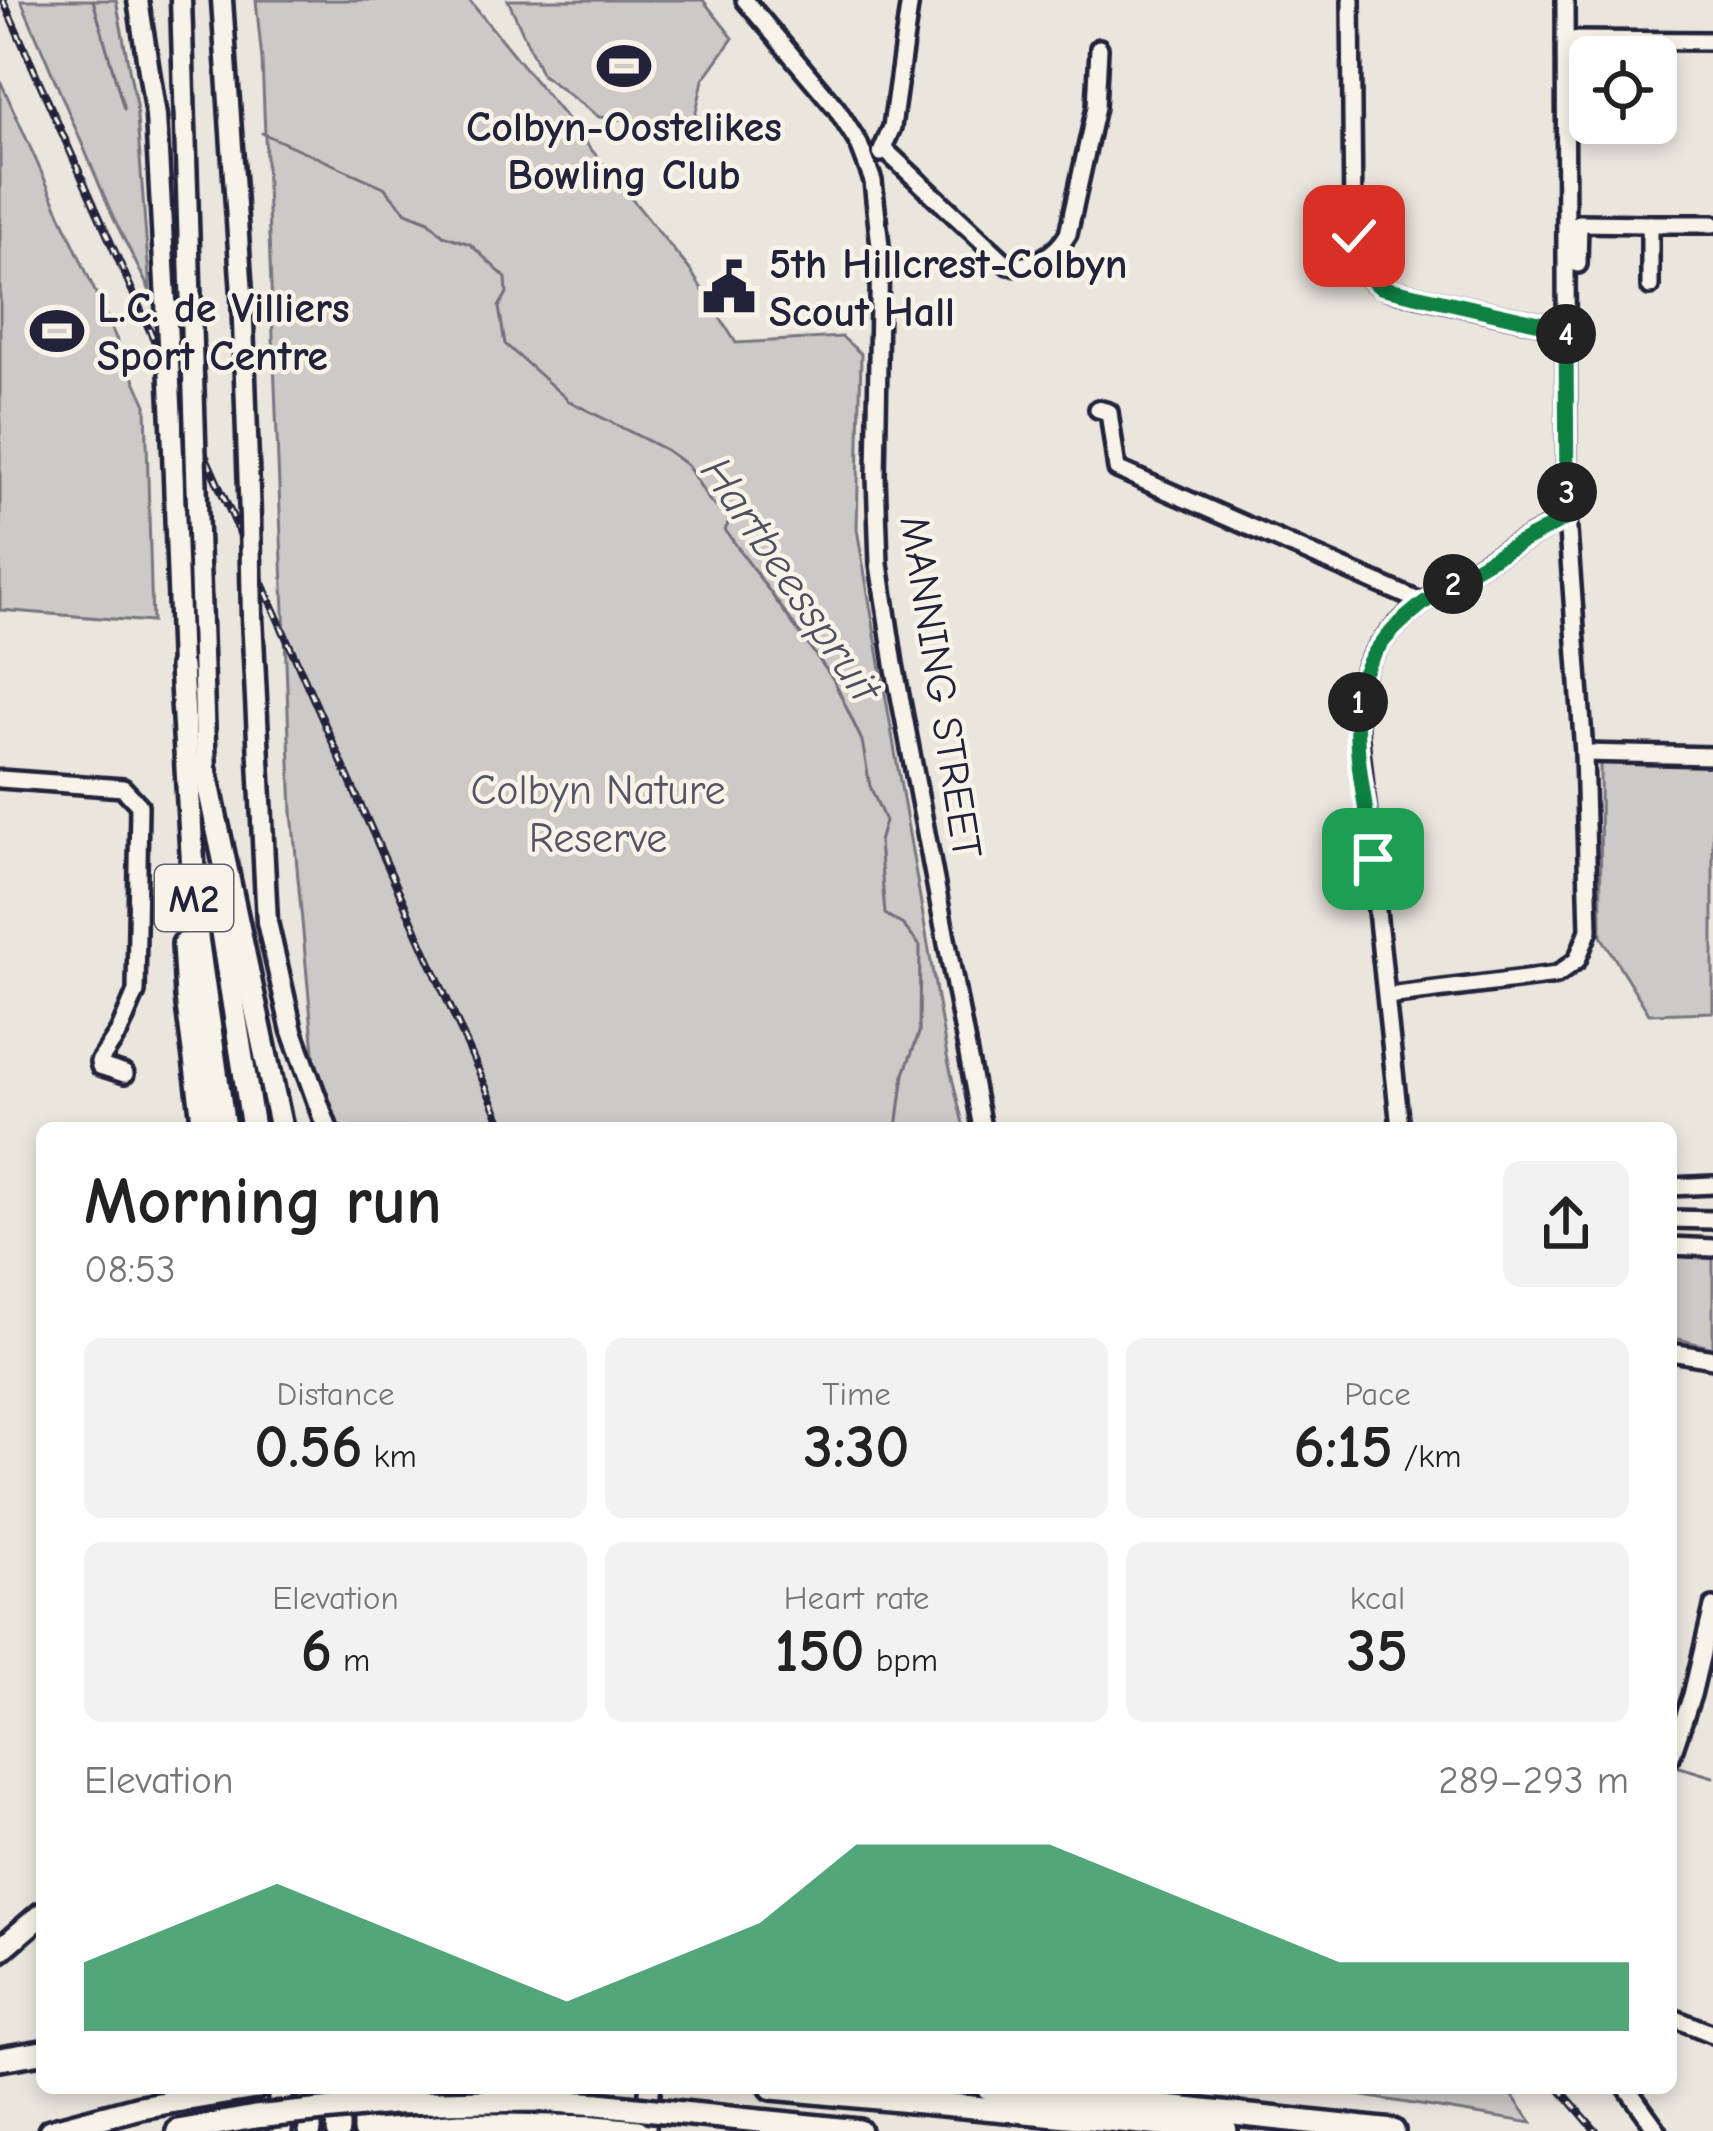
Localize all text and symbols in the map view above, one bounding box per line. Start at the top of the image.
map controls [1569,36,1677,144]
button: locate [1569,36,1677,144]
sports icon: Colbyn-Oostelikes Bowling Club [595,37,653,95]
place label: Colbyn-Oostelikes Bowling Club [466,103,782,200]
pin [1303,185,1405,287]
icon: check [1321,203,1387,269]
place label: 5th Hillcrest-Colbyn Scout Hall [769,240,1128,337]
public building icon: 5th Hillcrest-Colbyn Scout Hall [700,258,758,316]
place label: L.C. de Villiers Sport Centre [97,284,350,381]
sports icon: L.C. de Villiers Sport Centre [28,302,86,360]
pin: 4 [1536,304,1596,364]
text: 4 [1558,315,1574,353]
water label: Hartbeesspruit [690,447,894,714]
pin: 3 [1537,462,1597,522]
text: 3 [1559,473,1575,511]
street label: MANNING STREET [889,513,992,862]
pin: 2 [1423,554,1483,614]
text: 2 [1445,565,1461,603]
pin: 1 [1328,672,1388,732]
text: 1 [1352,683,1364,721]
park label: Colbyn Nature Reserve [470,766,726,863]
pin [1322,808,1424,910]
icon: arrive [1340,826,1406,892]
road number: M2 [155,865,233,931]
button: share [1503,1161,1629,1287]
text: Morning run [84,1164,442,1240]
text: 08:53 [84,1247,176,1292]
text: Distance [276,1375,395,1413]
text: Time [822,1375,891,1413]
text: Pace [1344,1375,1411,1413]
text: 0.56 [254,1413,363,1482]
text: 3:30 [804,1413,909,1482]
text: 6:15 [1294,1413,1393,1482]
text: km [363,1437,417,1475]
text: /km [1393,1437,1461,1475]
text: Elevation [272,1579,399,1617]
text: Heart rate [784,1579,929,1617]
text: kcal [1350,1579,1405,1617]
text: 6 [301,1617,332,1686]
text: 150 [775,1617,865,1686]
text: 35 [1347,1617,1408,1686]
text: m [332,1641,370,1679]
text: bpm [865,1641,938,1679]
text: Elevation [84,1758,233,1803]
text: 289–293 m [1438,1758,1629,1803]

